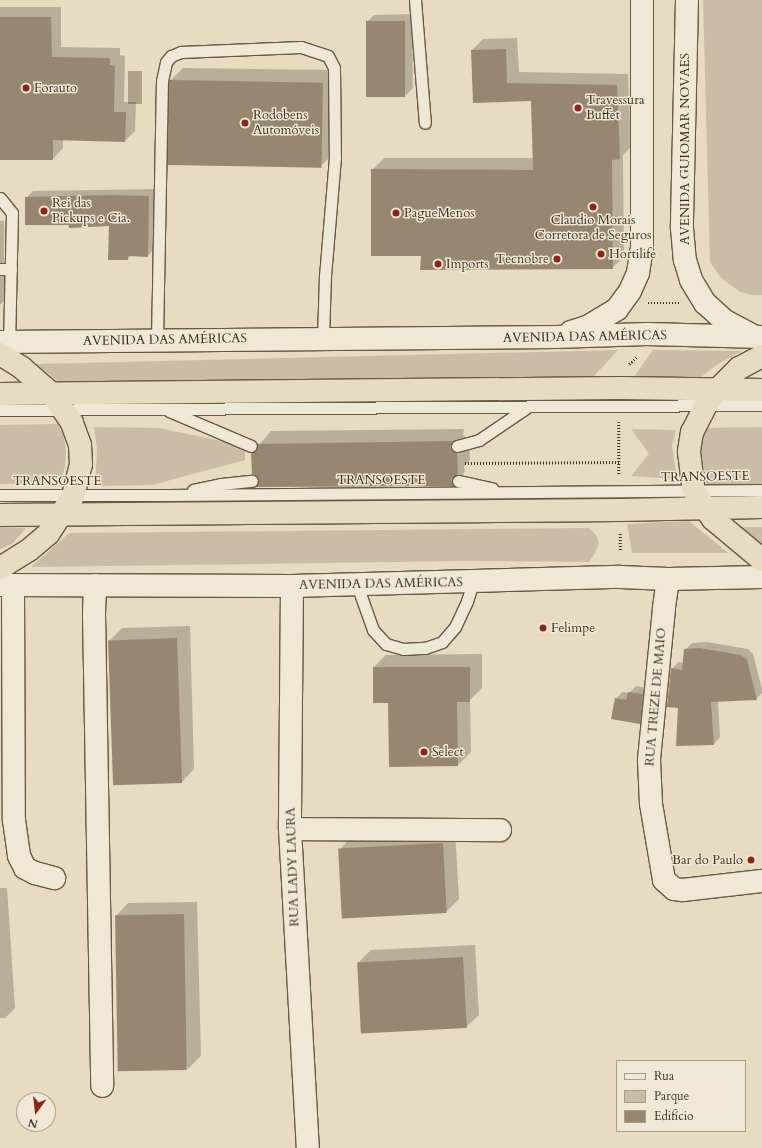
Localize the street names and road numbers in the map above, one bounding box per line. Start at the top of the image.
street label: AVENIDA GUIOMAR NOVAES [677,53,693,245]
street label: AVENIDA DAS AMÉRICAS [503,328,667,346]
street label: AVENIDA DAS AMÉRICAS [83,331,247,349]
street label: TRANSOESTE [661,468,749,486]
street label: TRANSOESTE [337,472,425,488]
street label: TRANSOESTE [13,473,101,489]
street label: AVENIDA DAS AMÉRICAS [299,575,463,593]
street label: RUA TREZE DE MAIO [642,627,670,767]
street label: RUA LADY LAURA [283,807,303,927]

